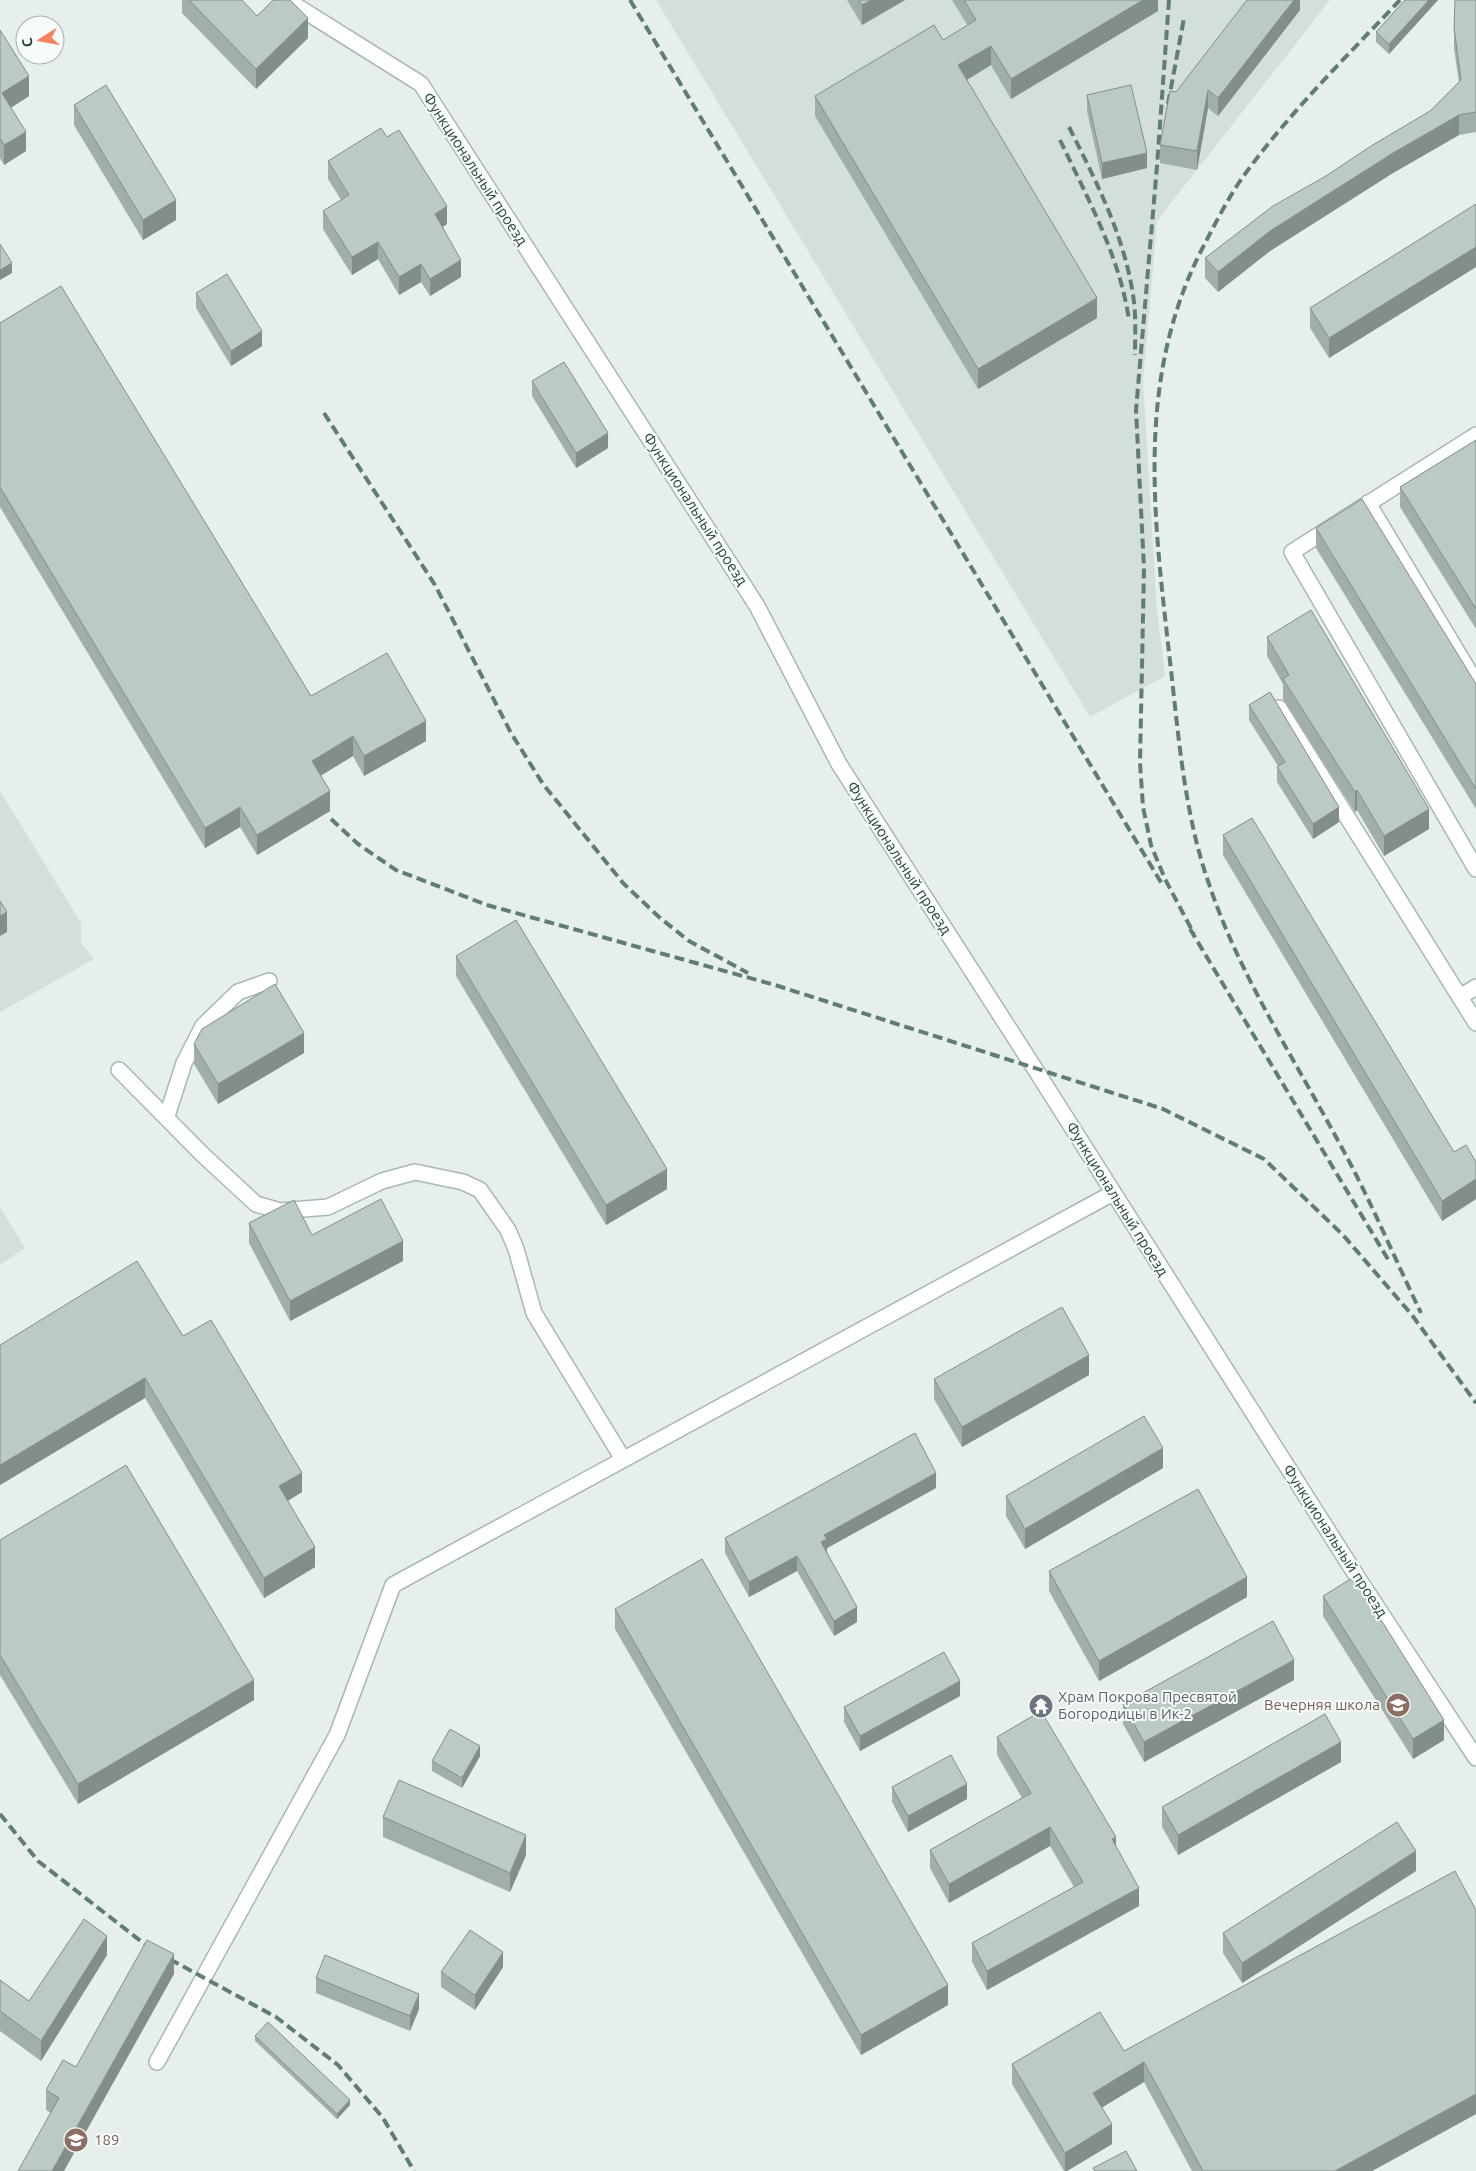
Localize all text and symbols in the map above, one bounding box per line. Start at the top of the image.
north arrow [15,15,65,65]
text: С [19,37,36,48]
street label: Функциональный проезд [420,89,531,248]
street label: Функциональный проезд [640,429,751,588]
street label: Функциональный проезд [844,778,955,937]
street label: Функциональный проезд [1063,1118,1172,1279]
street label: Функциональный проезд [1280,1461,1391,1620]
place label: Храм Покрова Пресвятой Богородицы в Ик-2 [1058,1688,1237,1722]
school or university icon: Вечерняя школа [1385,1692,1411,1718]
temple icon: Храм Покрова Пресвятой Богородицы в Ик-2 [1028,1693,1054,1719]
place label: Вечерняя школа [1264,1696,1380,1713]
school or university icon: 189 [63,2127,89,2153]
place label: 189 [94,2131,119,2148]

